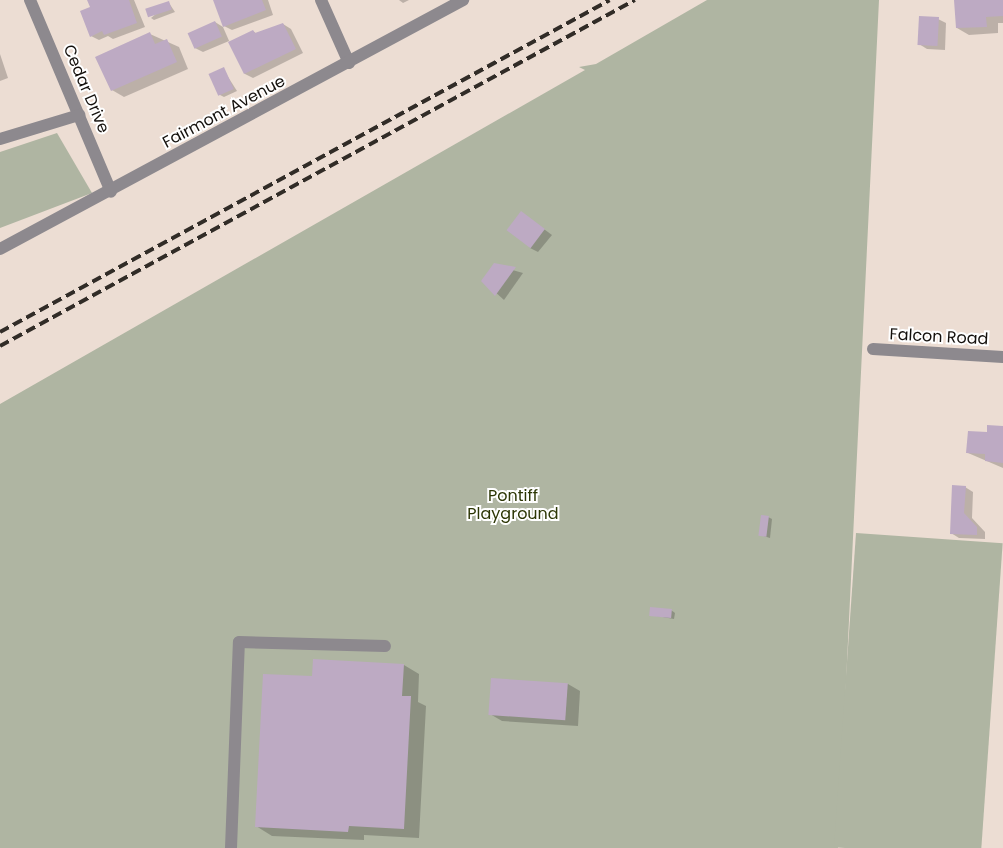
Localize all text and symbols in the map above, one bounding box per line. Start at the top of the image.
street label: Cedar Drive [59,42,113,136]
street label: Fairmont Avenue [159,72,289,152]
street label: Falcon Road [889,325,989,349]
park label: Pontiff Playground [467,486,559,524]

